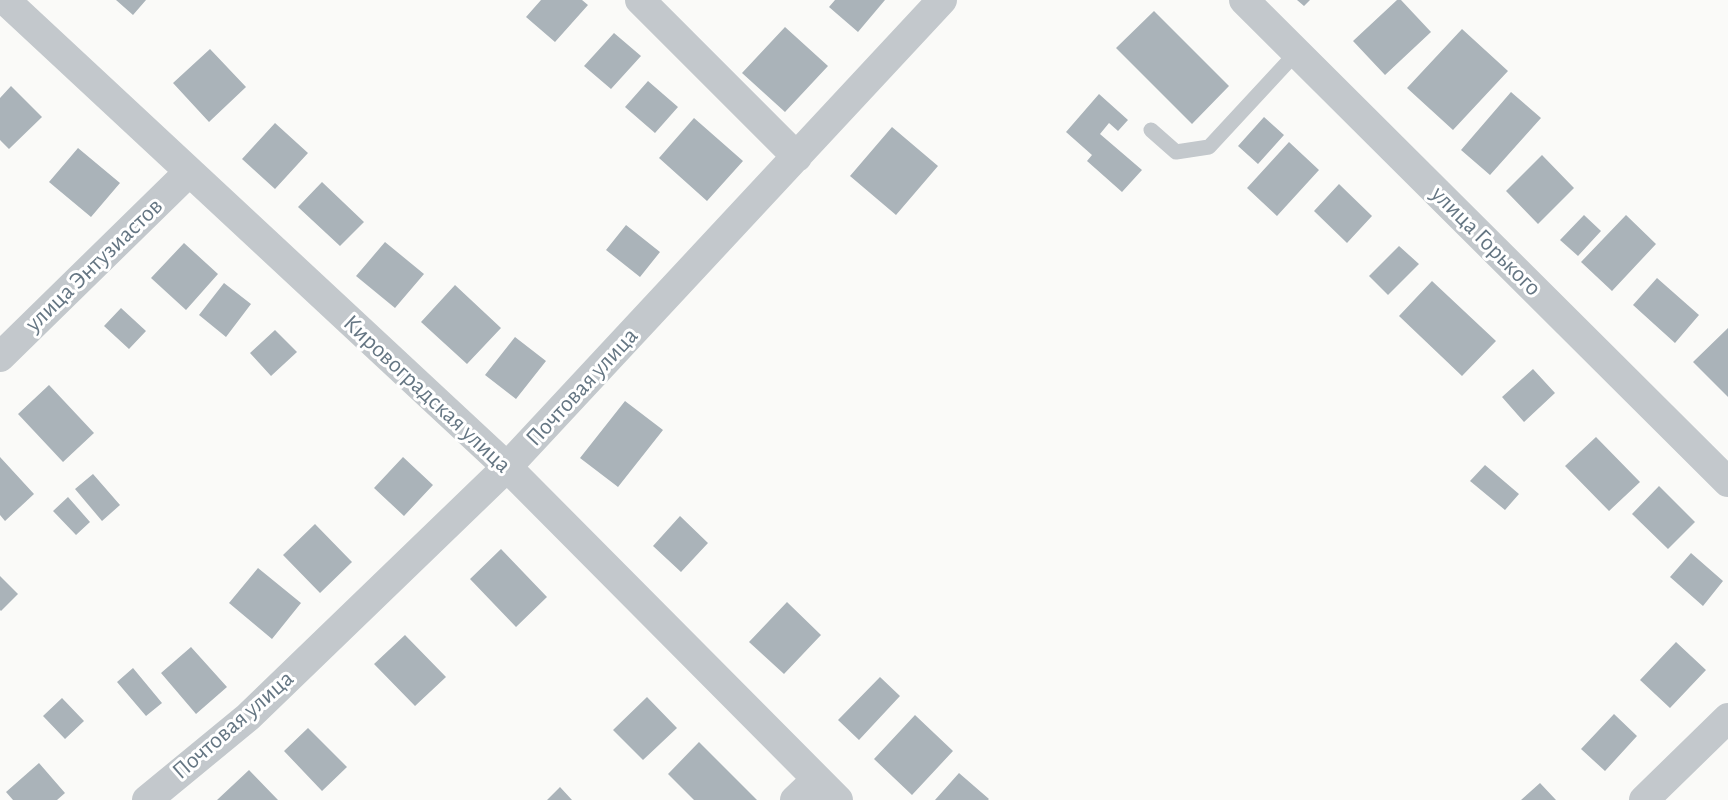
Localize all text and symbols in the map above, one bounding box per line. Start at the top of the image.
street label: улица Горького [1425,180,1547,302]
street label: улица Энтузиастов [19,192,169,338]
street label: Кировоградская улица [337,309,517,479]
street label: Почтовая улица [520,322,644,452]
street label: Почтовая улица [166,664,300,786]

